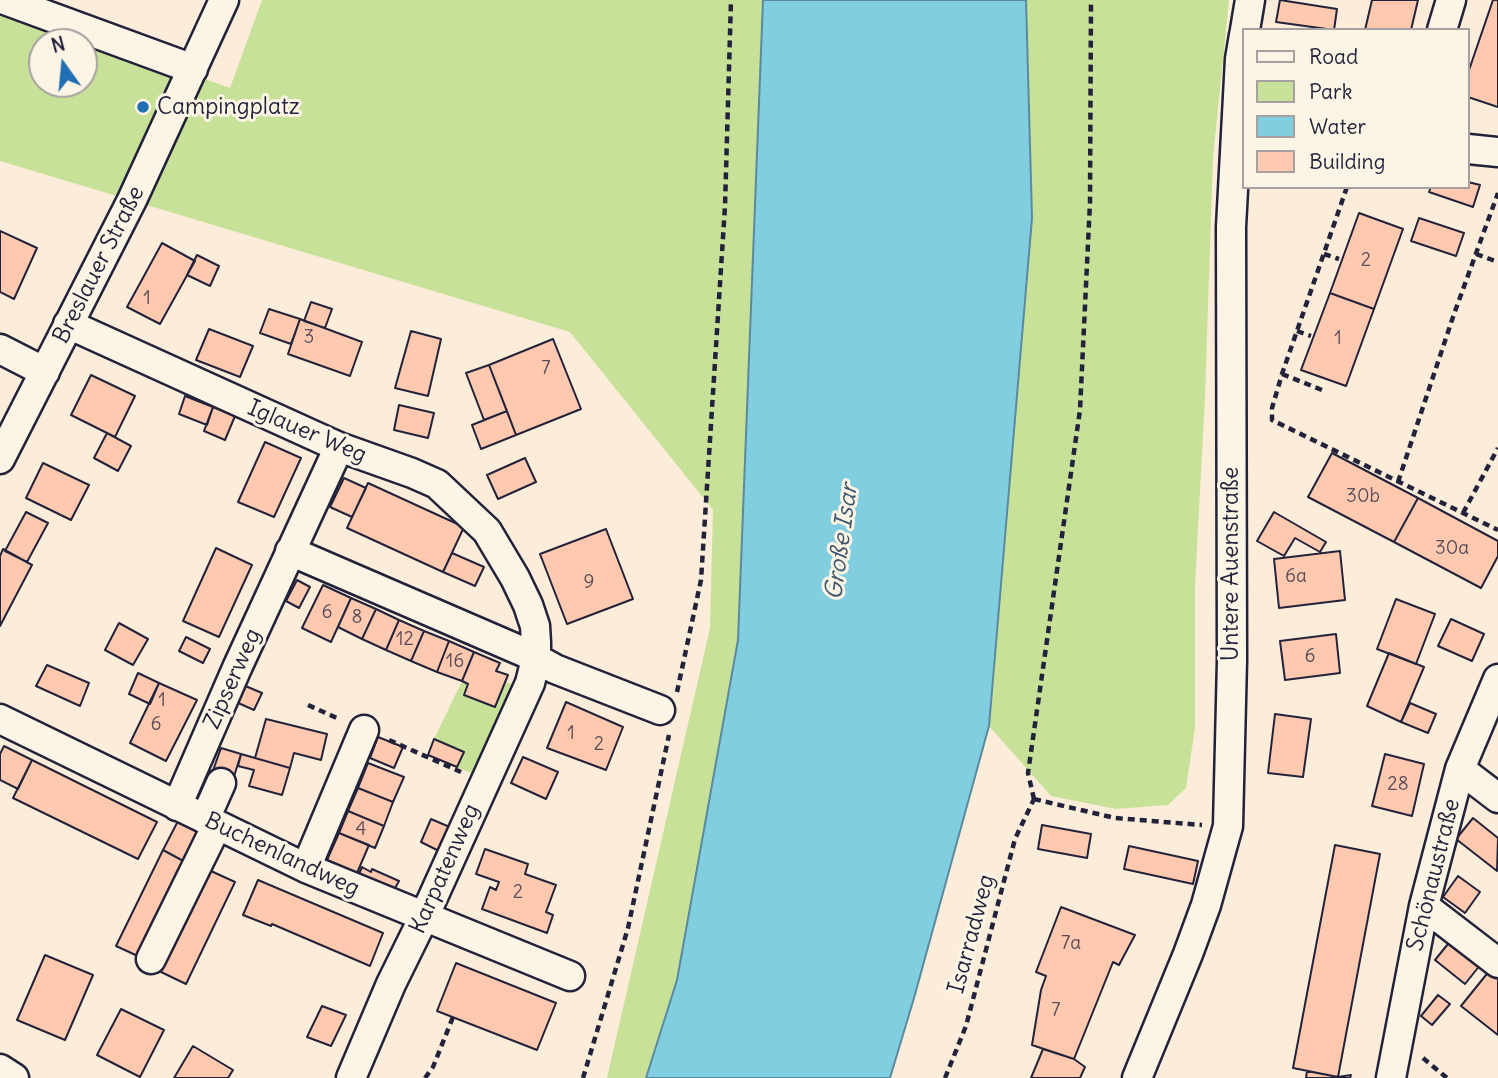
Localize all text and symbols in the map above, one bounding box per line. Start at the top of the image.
north arrow [28,28,98,98]
legend [1242,28,1470,189]
text: N [49,31,68,58]
text: Road [1309,43,1358,70]
text: Park [1309,78,1352,105]
place label: Campingplatz [157,93,300,121]
marker: Campingplatz [135,99,151,115]
text: Water [1309,113,1366,140]
text: Building [1309,148,1385,175]
street label: Breslauer Straße [48,182,150,348]
house number: 2 [1361,250,1371,272]
house number: 1 [143,288,151,310]
house number: 3 [304,327,314,349]
house number: 1 [1334,328,1342,350]
house number: 7 [541,358,551,380]
street label: Iglauer Weg [243,395,371,469]
street label: Untere Auenstraße [1217,467,1245,661]
water label: Große Isar [820,482,864,602]
house number: 30b [1346,486,1380,508]
house number: 30a [1435,538,1469,560]
house number: 6a [1285,566,1307,588]
house number: 9 [584,572,594,594]
house number: 6 [322,602,332,624]
house number: 8 [352,607,362,629]
street label: Zipserweg [199,625,267,733]
house number: 12 [396,629,414,651]
house number: 6 [1305,646,1315,668]
house number: 16 [446,651,464,673]
house number: 1 [158,690,166,712]
house number: 6 [151,714,161,736]
house number: 1 [567,723,575,745]
house number: 2 [594,734,604,756]
house number: 28 [1387,774,1409,796]
street label: Schönaustraße [1402,796,1466,954]
street label: Karpatenweg [404,800,486,938]
street label: Buchenlandweg [200,807,364,903]
house number: 4 [356,819,366,841]
street label: Isarradweg [943,871,1001,997]
house number: 2 [513,882,523,904]
house number: 7a [1061,933,1081,955]
house number: 7 [1051,1000,1061,1022]

